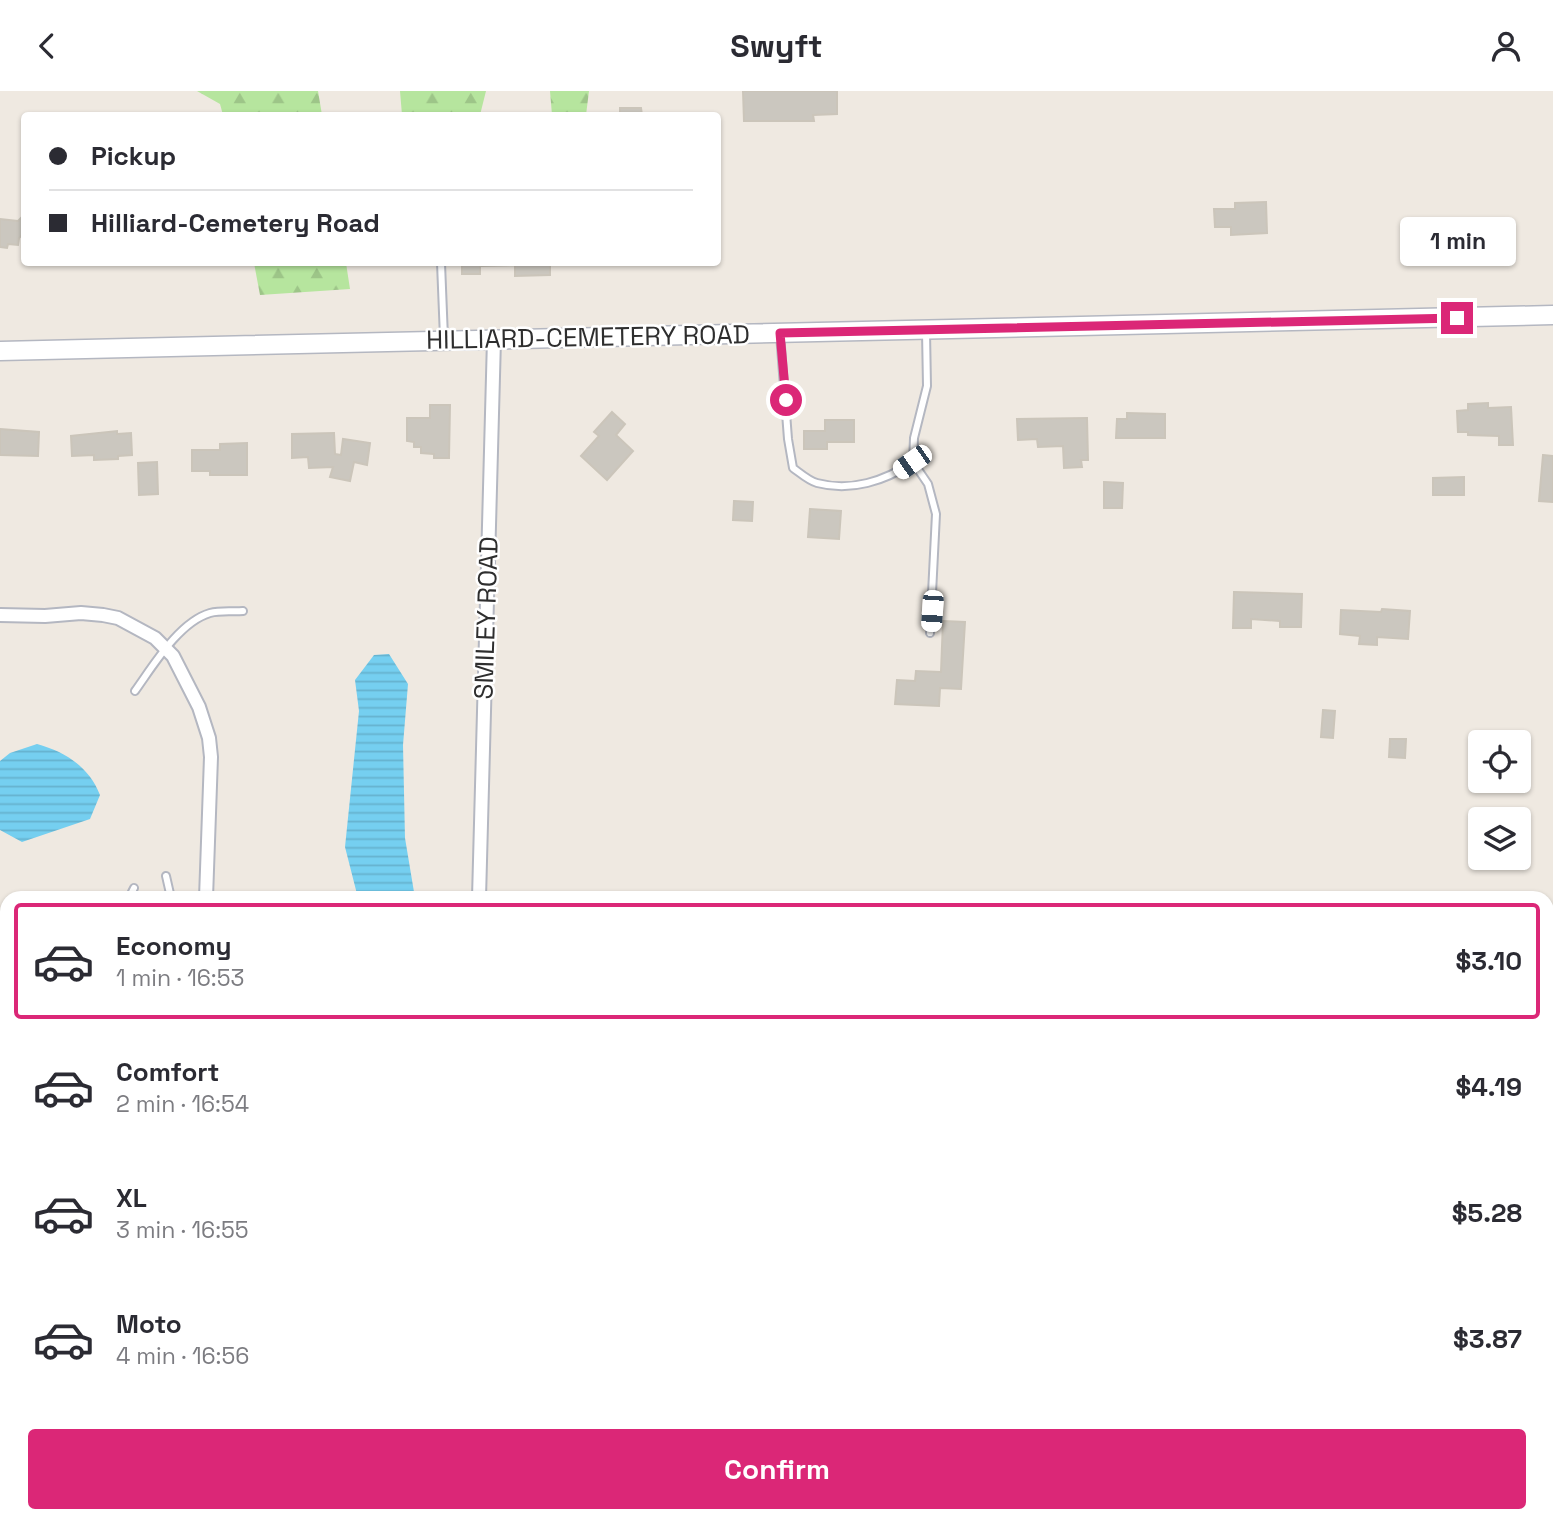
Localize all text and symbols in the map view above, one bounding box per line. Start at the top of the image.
text: Swyft [730,26,823,66]
icon: back [28,27,66,65]
icon: person [1487,27,1525,65]
text: Pickup [91,139,176,173]
text: Hilliard-Cemetery Road [91,206,380,240]
callout: 1 min [1399,217,1515,265]
text: 1 min [1430,226,1486,256]
route end [1441,302,1473,334]
street label: HILLIARD-CEMETERY ROAD [426,317,750,357]
route start [770,384,802,416]
car [889,441,936,483]
street label: SMILEY ROAD [466,536,506,700]
car [921,589,944,633]
map controls [1468,730,1531,870]
button: locate [1468,730,1531,793]
button: layers [1468,807,1531,870]
text: Economy [116,929,232,963]
icon: car [32,930,95,993]
text: $3.10 [1455,944,1522,978]
text: 1 min · 16:53 [116,963,244,993]
text: Comfort [116,1055,219,1089]
icon: car [32,1056,95,1119]
text: $4.19 [1455,1070,1522,1104]
text: 2 min · 16:54 [116,1089,249,1119]
text: XL [116,1181,147,1215]
icon: car [32,1182,95,1245]
text: $5.28 [1452,1196,1522,1230]
text: 3 min · 16:55 [116,1215,249,1245]
text: Moto [116,1307,182,1341]
icon: car [32,1308,95,1371]
text: $3.87 [1453,1322,1522,1356]
text: 4 min · 16:56 [116,1341,249,1371]
button: Confirm [28,1429,1526,1509]

